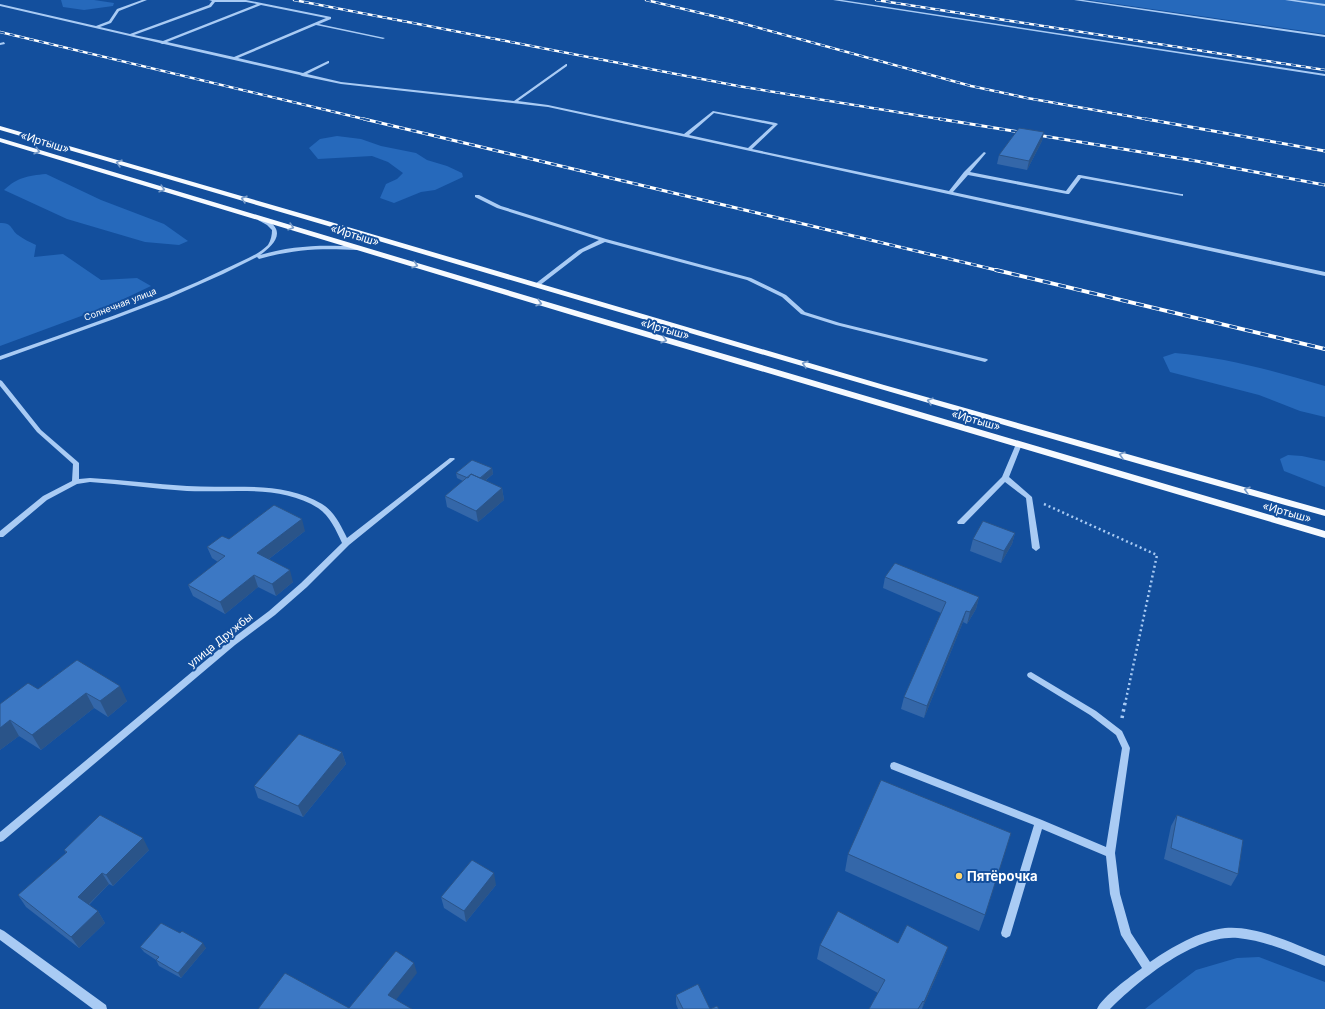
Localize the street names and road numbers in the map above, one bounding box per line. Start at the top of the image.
street label: «Иртыш» [19,128,71,156]
street label: «Иртыш» [329,221,381,249]
street label: Солнечная улица [82,285,158,323]
street label: «Иртыш» [639,315,691,343]
street label: «Иртыш» [950,406,1002,434]
street label: «Иртыш» [1261,498,1313,526]
street label: улица Дружбы [185,610,255,670]

